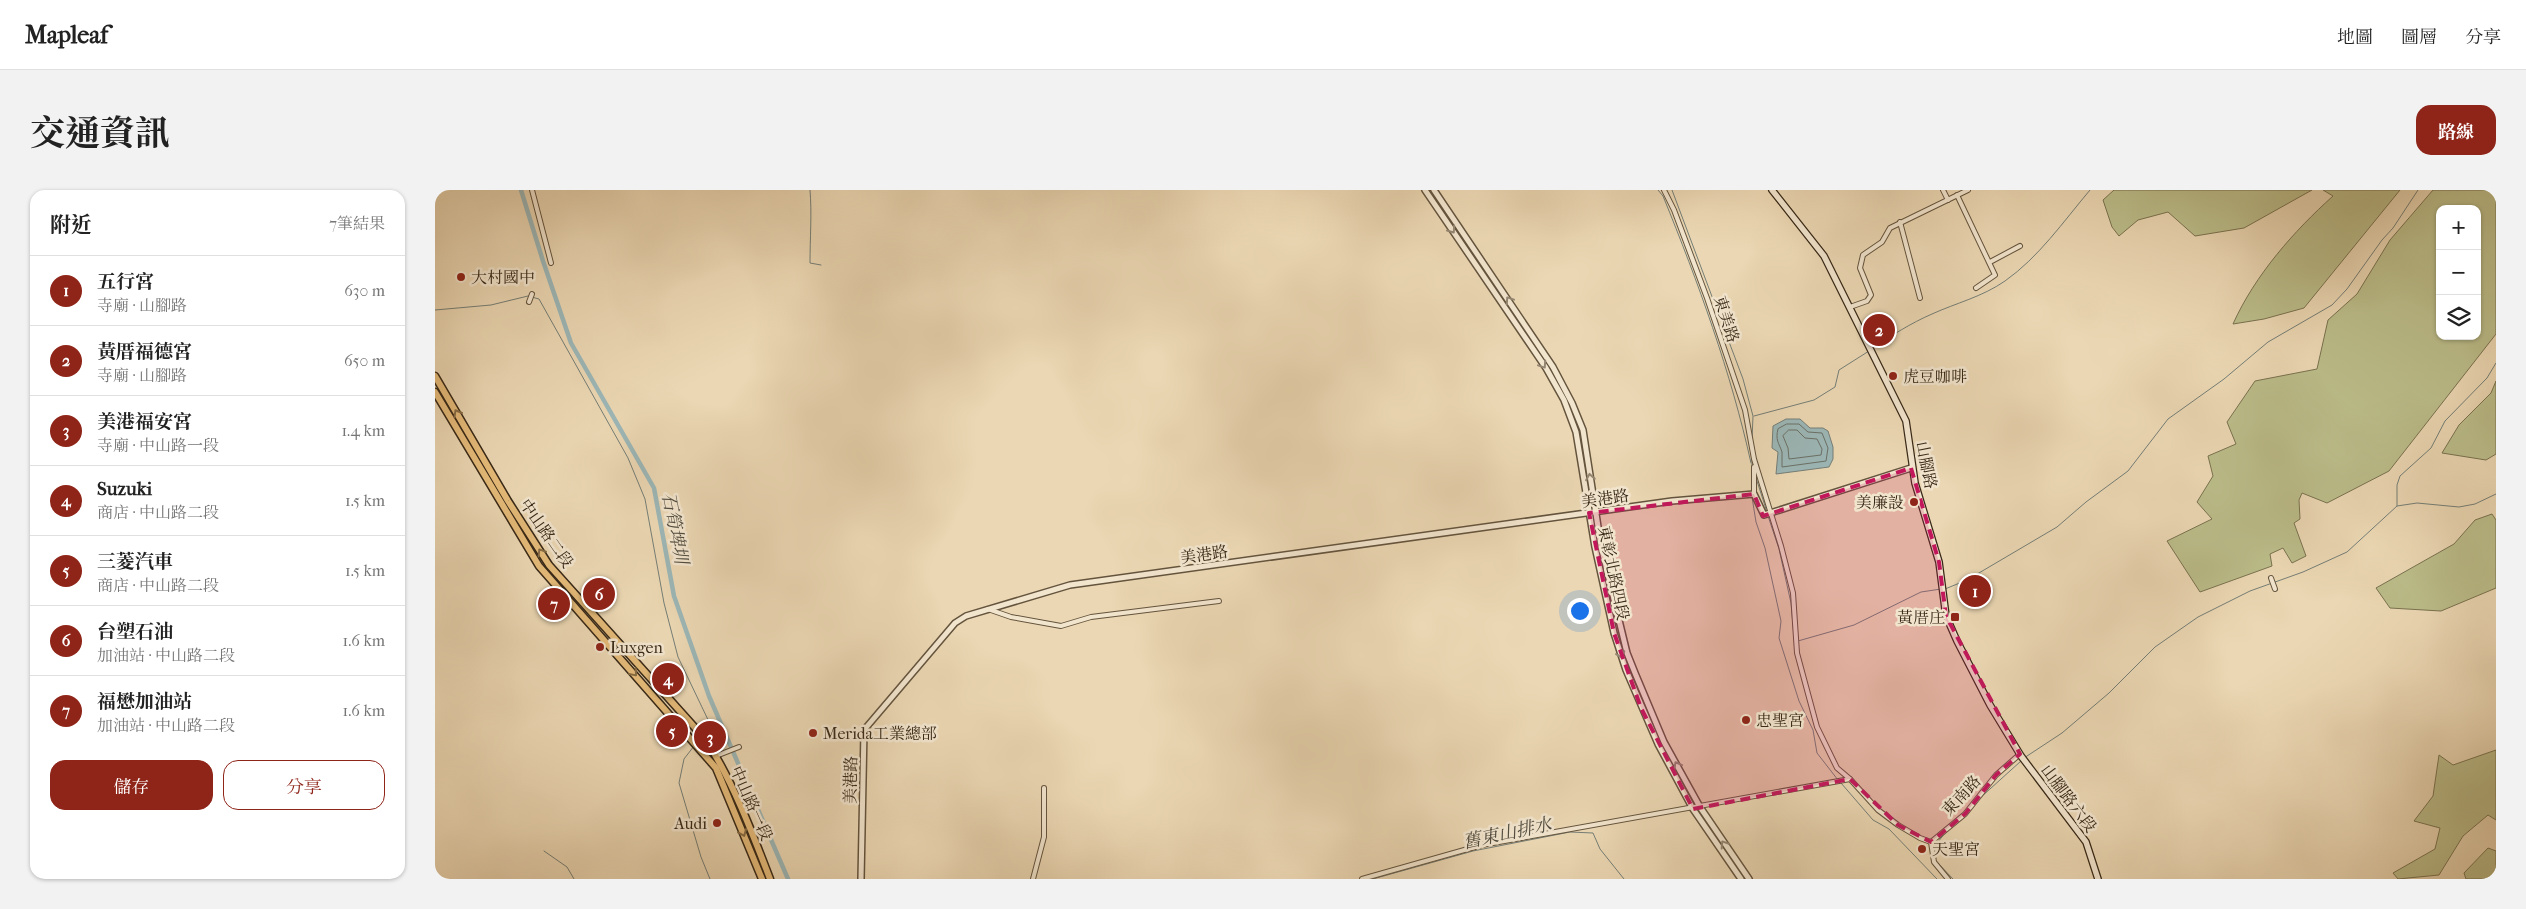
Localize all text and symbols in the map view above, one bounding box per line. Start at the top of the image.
text: Mapleaf [25,21,108,49]
text: 地圖 [2337,27,2373,48]
text: 圖層 [2401,27,2437,48]
text: 分享 [2465,27,2501,48]
button: 路線 [2416,105,2496,155]
text: 交通資訊 [30,113,170,154]
map controls [2436,205,2481,340]
button: + [2436,205,2481,250]
text: 附近 [50,213,92,237]
text: 7筆結果 [329,214,385,233]
one-way arrow [1446,224,1455,234]
button: − [2436,250,2481,295]
place label: 大村國中 [471,268,535,287]
text: 五行宮 [97,271,154,293]
marker: 大村國中 [455,271,467,283]
text: 1 [63,281,69,300]
text: 630 m [344,281,385,300]
street label: 東美路 [1710,293,1743,345]
button: layers [2436,295,2481,340]
text: 寺廟 · 山腳路 [97,296,187,315]
one-way arrow [1505,296,1515,305]
pin: 2 [1863,311,1895,349]
text: 黃厝福德宮 [97,341,192,363]
text: 2 [62,351,70,370]
text: 650 m [344,351,385,370]
one-way arrow [1537,359,1547,368]
text: 寺廟 · 山腳路 [97,366,187,385]
place label: 虎豆咖啡 [1903,367,1967,386]
marker: 虎豆咖啡 [1887,370,1899,382]
one-way arrow [453,410,463,419]
text: 美港福安宮 [97,411,192,433]
text: 3 [63,421,69,440]
text: 1.4 km [341,421,385,440]
text: 寺廟 · 中山路一段 [97,436,219,455]
street label: 山腳路 [1913,440,1940,490]
one-way arrow [1585,472,1596,480]
text: Suzuki [97,478,152,500]
street label: 美港路 [1580,486,1630,511]
text: 4 [61,491,71,510]
text: 1.5 km [345,491,385,510]
water label: 石筍埤圳 [657,491,692,568]
place label: 美廉設 [1856,493,1904,512]
street label: 中山路二段 [516,495,577,572]
marker: 美廉設 [1908,496,1920,508]
text: 商店 · 中山路二段 [97,503,219,522]
street label: 東彰北路四段 [1594,524,1633,622]
street label: 美港路 [1179,542,1229,567]
one-way arrow [538,548,547,558]
text: 三菱汽車 [97,551,173,573]
text: 5 [63,561,69,580]
text: 1.5 km [345,561,385,580]
pin: 1 [1959,572,1991,610]
pin: 6 [583,575,615,613]
text: 商店 · 中山路二段 [97,576,219,595]
pin: 7 [538,585,570,623]
your location [1567,598,1593,624]
place label: 黃厝庄 [1897,608,1945,627]
marker: 黃厝庄 [1949,611,1961,623]
text: 台塑石油 [97,621,173,643]
text: 6 [62,631,70,650]
text: 1.6 km [343,631,385,650]
place label: Luxgen [610,638,663,657]
marker: Luxgen [594,641,606,653]
text: 加油站 · 中山路二段 [97,646,235,665]
one-way arrow [1615,650,1625,658]
pin: 4 [652,660,684,698]
one-way arrow [628,668,637,677]
text: 福懋加油站 [97,691,192,713]
text: 7 [62,701,70,720]
text: 1.6 km [343,701,385,720]
place label: 忠聖宮 [1756,711,1804,730]
pin: 5 [656,712,688,750]
marker: 忠聖宮 [1740,714,1752,726]
text: 加油站 · 中山路二段 [97,716,235,735]
pin: 3 [694,718,726,756]
place label: Merida工業總部 [823,724,937,743]
marker: Merida工業總部 [807,727,819,739]
street label: 美港路 [841,756,860,804]
button: 儲存 [50,760,213,810]
button: 分享 [223,760,385,810]
one-way arrow [1673,761,1683,770]
street label: 山腳路六段 [2037,761,2100,836]
street label: 中山路一段 [727,763,776,844]
street label: 東南路 [1938,771,1985,819]
water label: 舊東山排水 [1461,813,1555,853]
place label: Audi [673,814,707,833]
marker: Audi [711,817,723,829]
one-way arrow [737,828,748,837]
one-way arrow [1721,840,1730,849]
place label: 天聖宮 [1932,840,1980,859]
marker: 天聖宮 [1916,843,1928,855]

